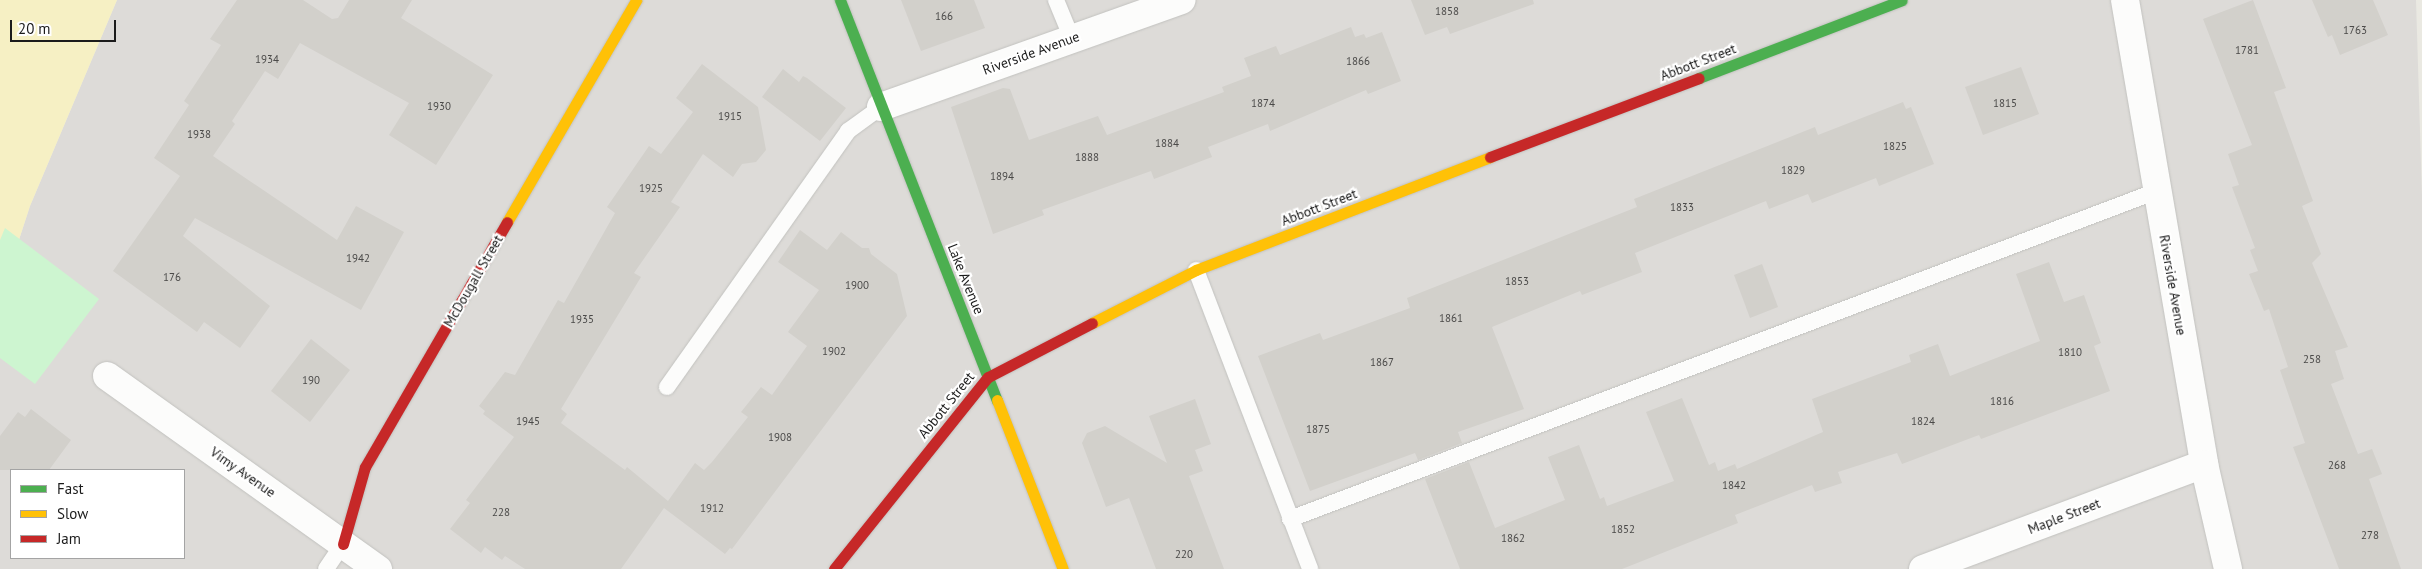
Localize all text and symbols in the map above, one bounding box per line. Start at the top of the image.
house number: 1858 [1435,4,1459,18]
house number: 166 [935,9,953,23]
scale bar [12,10,119,42]
text: 20 m [18,19,51,38]
house number: 1763 [2343,23,2367,37]
street label: Riverside Avenue [980,28,1082,78]
street label: Abbott Street [1658,40,1738,84]
house number: 1781 [2235,43,2259,57]
house number: 1934 [255,52,279,66]
house number: 1866 [1346,54,1370,68]
house number: 1874 [1251,96,1275,110]
house number: 1815 [1993,96,2017,110]
house number: 1930 [427,99,451,113]
house number: 1915 [718,109,742,123]
house number: 1938 [187,127,211,141]
house number: 1884 [1155,136,1179,150]
house number: 1825 [1883,139,1907,153]
house number: 1888 [1075,150,1099,164]
house number: 1829 [1781,163,1805,177]
house number: 1894 [990,169,1014,183]
house number: 1925 [639,181,663,195]
street label: Abbott Street [1279,185,1359,229]
house number: 1833 [1670,200,1694,214]
street label: McDougall Street [440,232,506,330]
street label: Riverside Avenue [2156,233,2190,337]
street label: Lake Avenue [944,241,988,317]
house number: 1942 [346,251,370,265]
house number: 176 [163,270,181,284]
house number: 1853 [1505,274,1529,288]
house number: 1900 [845,278,869,292]
house number: 1861 [1439,311,1463,325]
house number: 1935 [570,312,594,326]
house number: 1902 [822,344,846,358]
house number: 1810 [2058,345,2082,359]
house number: 258 [2303,352,2321,366]
house number: 1867 [1370,355,1394,369]
street label: Abbott Street [914,369,978,441]
house number: 190 [302,373,320,387]
house number: 1816 [1990,394,2014,408]
house number: 1945 [516,414,540,428]
house number: 1824 [1911,414,1935,428]
house number: 1875 [1306,422,1330,436]
house number: 1908 [768,430,792,444]
street label: Vimy Avenue [207,443,279,501]
house number: 268 [2328,458,2346,472]
legend [10,469,185,559]
house number: 1842 [1722,478,1746,492]
text: Fast [57,479,84,498]
street label: Maple Street [2025,494,2103,538]
house number: 1912 [700,501,724,515]
text: Slow [57,504,88,523]
house number: 228 [492,505,510,519]
house number: 1852 [1611,522,1635,536]
house number: 278 [2361,528,2379,542]
text: Jam [57,529,81,548]
house number: 1862 [1501,531,1525,545]
house number: 220 [1175,547,1193,561]

